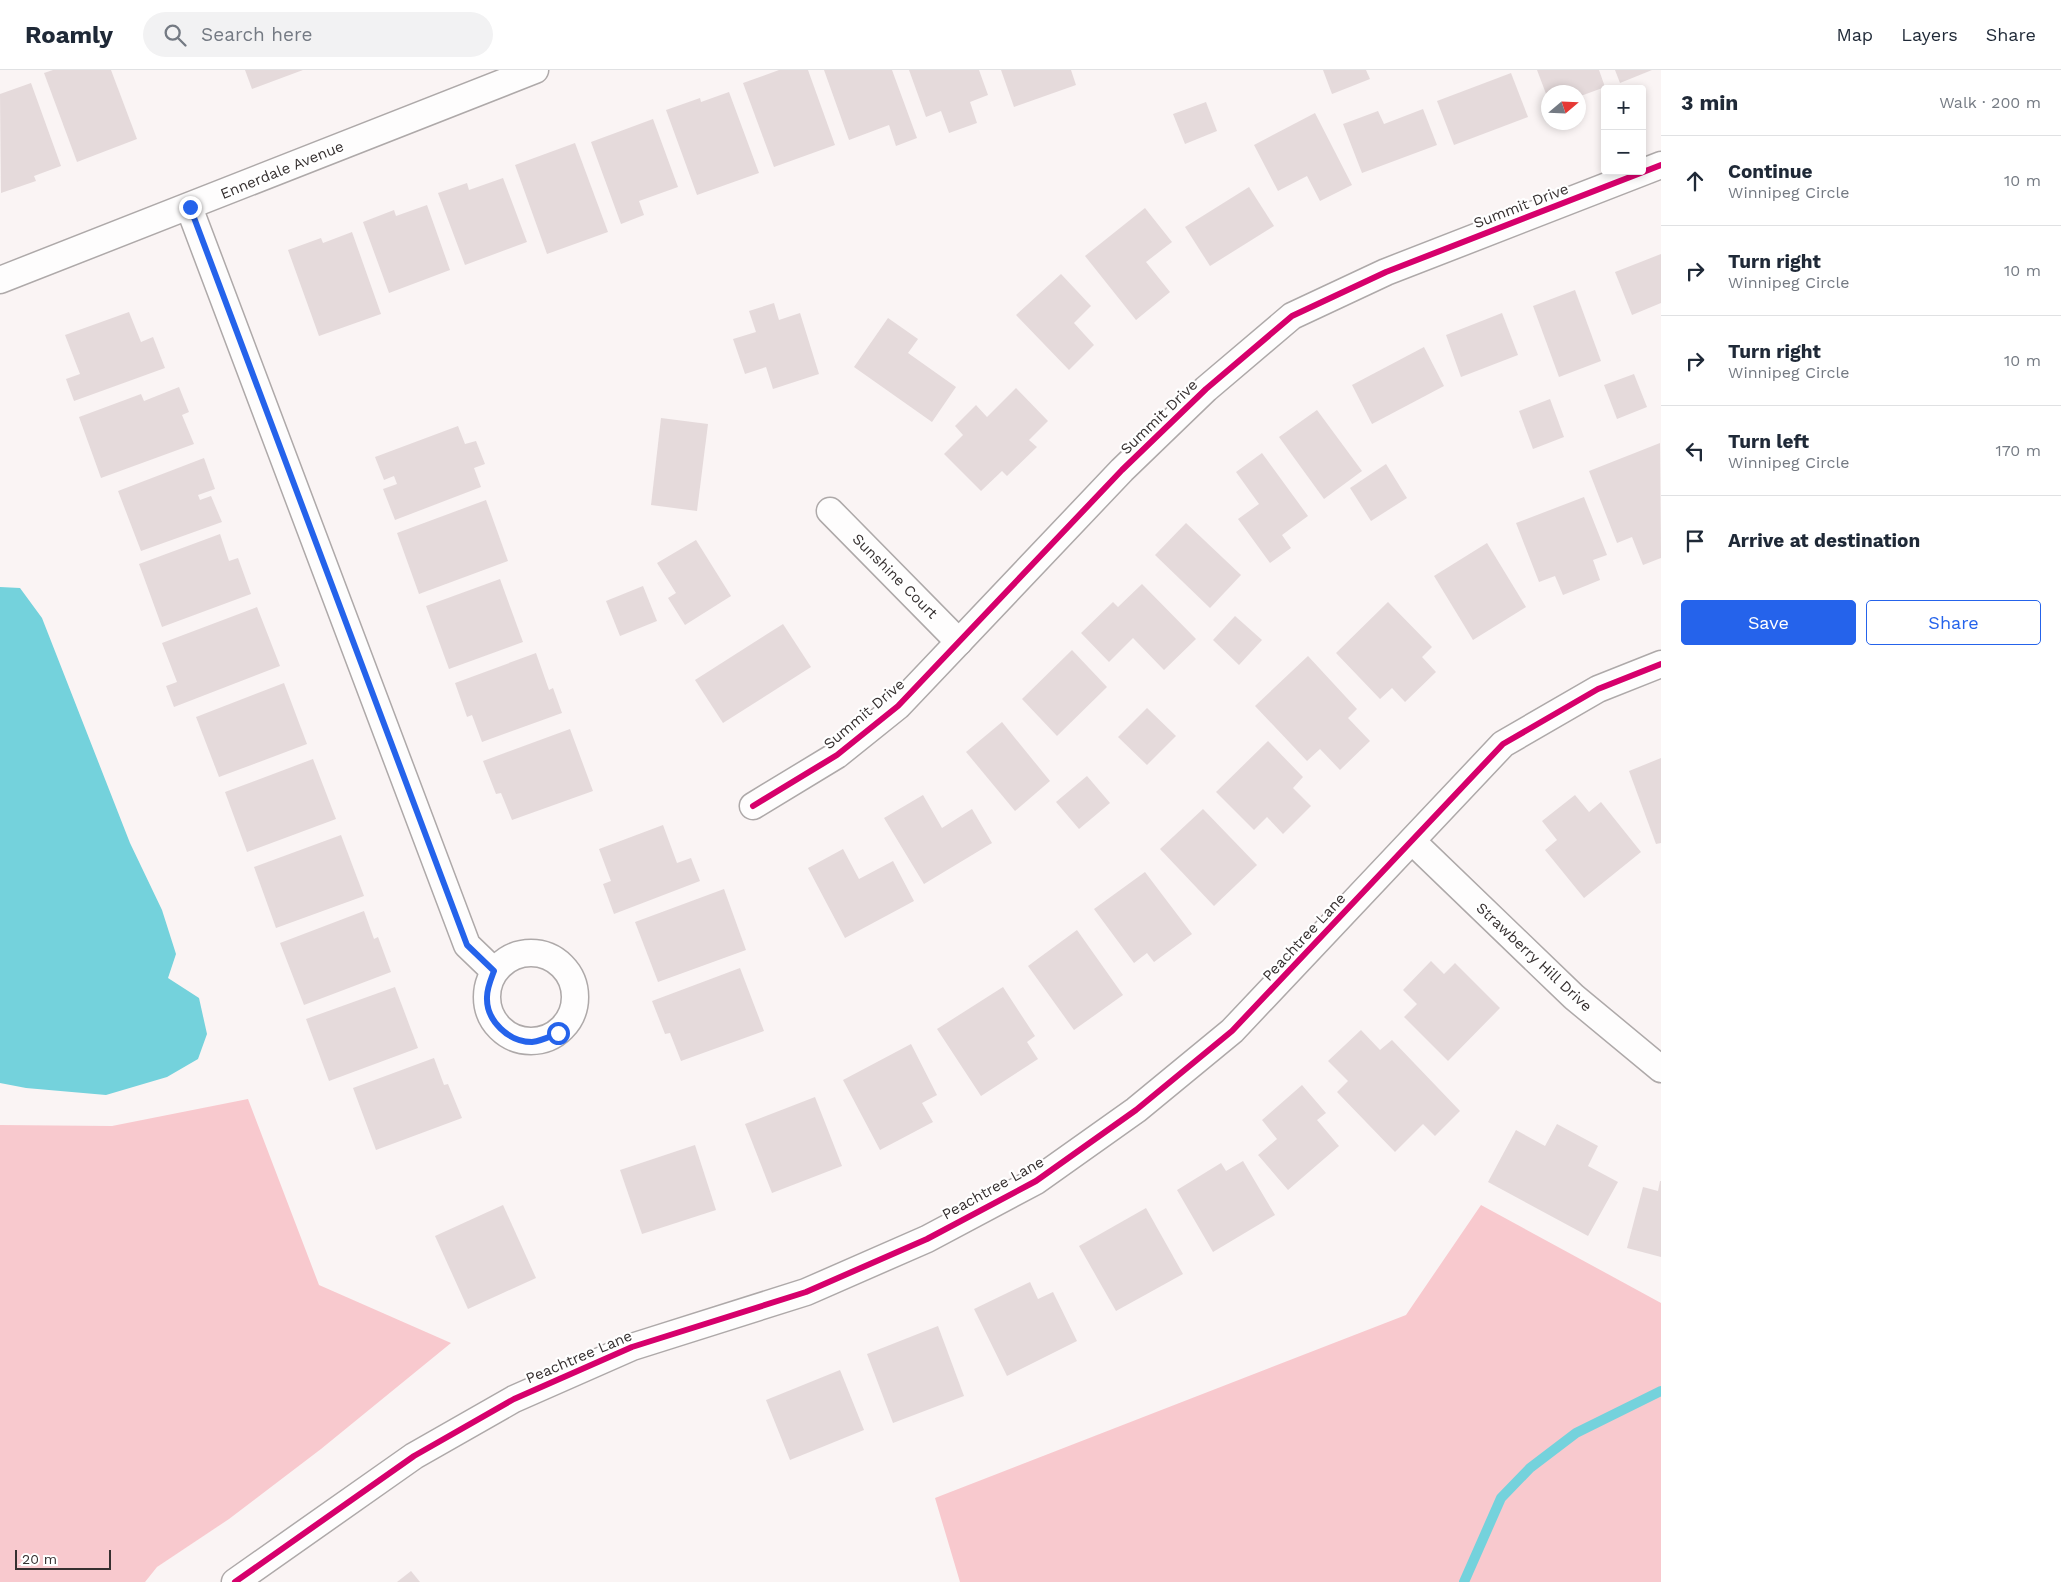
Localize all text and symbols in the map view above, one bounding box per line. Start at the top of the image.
search box [143,12,493,57]
text: Roamly [25,21,113,49]
icon: search [161,21,189,49]
text: Search here [201,23,312,46]
text: Map [1836,24,1873,45]
text: Layers [1901,24,1958,45]
text: Share [1986,24,2036,45]
north arrow [1541,85,1586,130]
map controls [1601,85,1646,175]
button: + [1601,85,1646,130]
text: 3 min [1681,90,1738,115]
text: Walk · 200 m [1939,93,2041,112]
button: − [1601,130,1646,175]
street label: Ennerdale Avenue [218,137,346,203]
text: Continue [1728,160,1812,183]
icon: ahead [1681,167,1709,195]
text: 10 m [2004,171,2041,190]
street label: Summit Drive [1471,180,1571,232]
text: Winnipeg Circle [1728,183,1850,202]
route end [179,196,202,219]
text: Turn right [1728,250,1821,273]
icon: right [1681,257,1709,285]
text: 10 m [2004,261,2041,280]
text: Winnipeg Circle [1728,273,1850,292]
text: Turn right [1728,340,1821,363]
icon: right [1681,347,1709,375]
text: 10 m [2004,351,2041,370]
text: Winnipeg Circle [1728,363,1850,382]
street label: Summit Drive [1117,376,1201,458]
text: Turn left [1728,430,1809,453]
icon: left [1681,437,1709,465]
text: 170 m [1995,441,2041,460]
text: Winnipeg Circle [1728,453,1850,472]
icon: arrive [1681,527,1709,555]
text: Arrive at destination [1728,529,1920,552]
street label: Sunshine Court [849,530,942,623]
button: Save [1681,600,1856,645]
button: Share [1866,600,2041,645]
street label: Summit Drive [820,675,908,753]
street label: Peachtree Lane [1259,889,1349,985]
street label: Strawberry Hill Drive [1472,899,1596,1015]
route start [547,1022,570,1045]
street label: Peachtree Lane [939,1153,1047,1223]
street label: Peachtree Lane [523,1326,635,1388]
scale bar [15,1547,111,1570]
text: 20 m [22,1551,57,1567]

